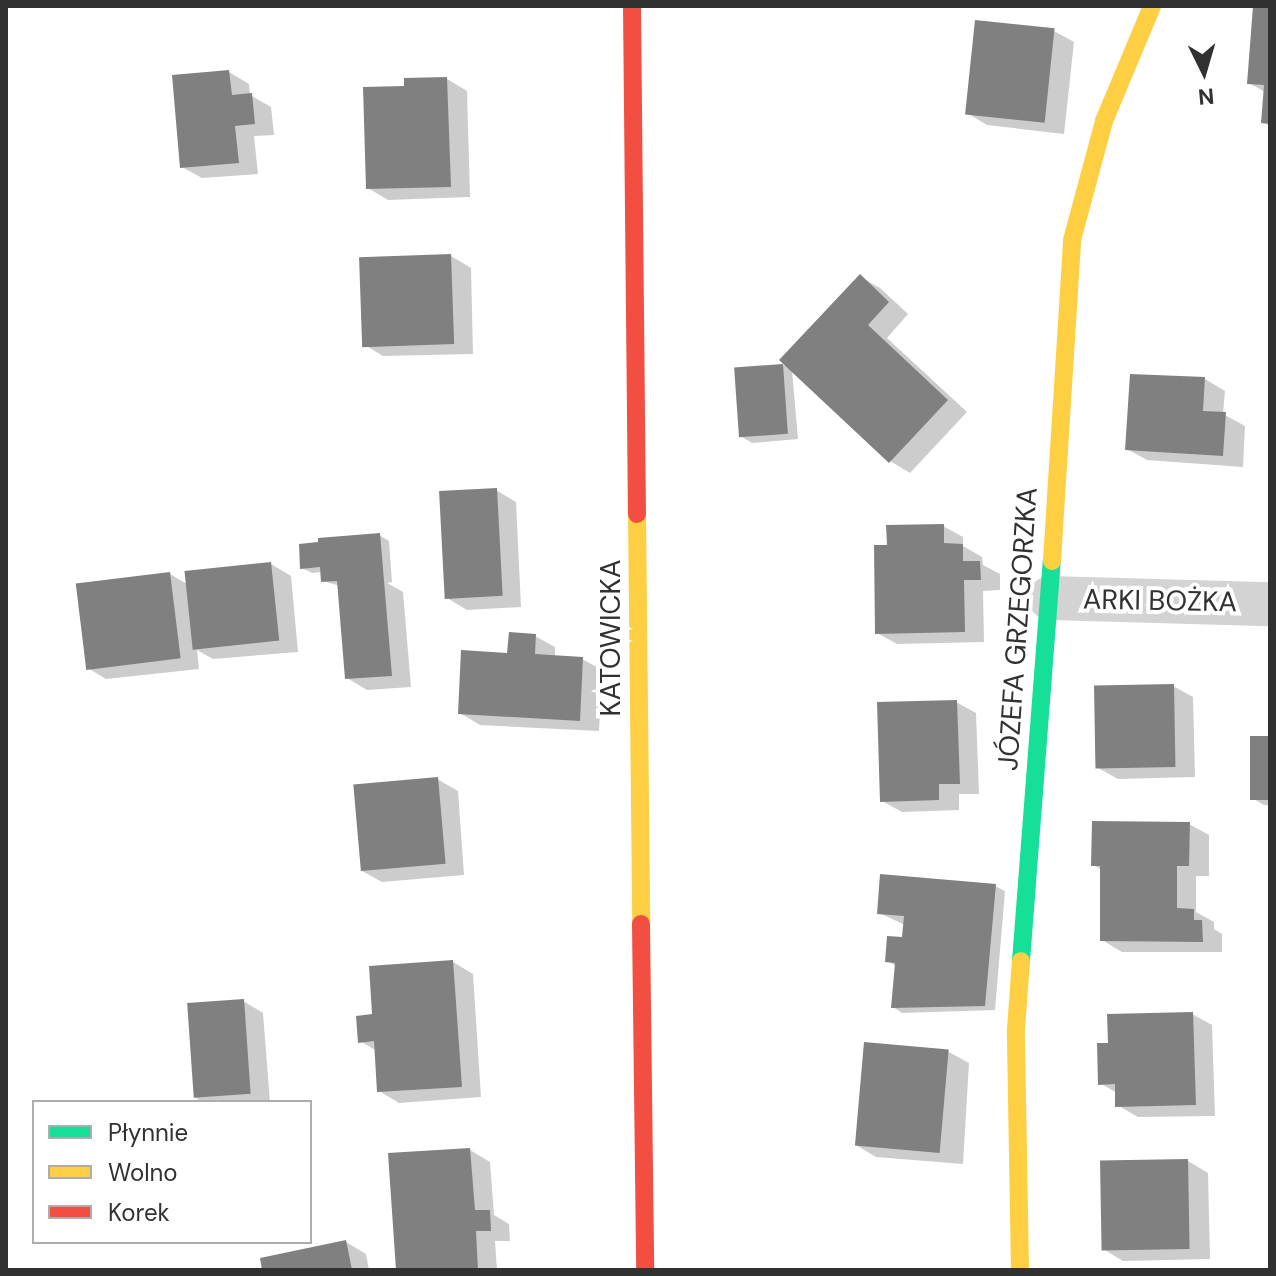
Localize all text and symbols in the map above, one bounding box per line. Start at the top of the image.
north arrow [1164,32,1244,112]
text: N [1197,81,1215,112]
street label: JÓZEFA GRZEGORZKA [991,486,1045,772]
street label: KATOWICKA [594,559,628,717]
street label: ARKI BOŻKA [1083,583,1237,619]
legend [32,1100,312,1244]
text: Płynnie [108,1117,188,1148]
text: Wolno [108,1157,178,1188]
text: Korek [108,1197,170,1228]

